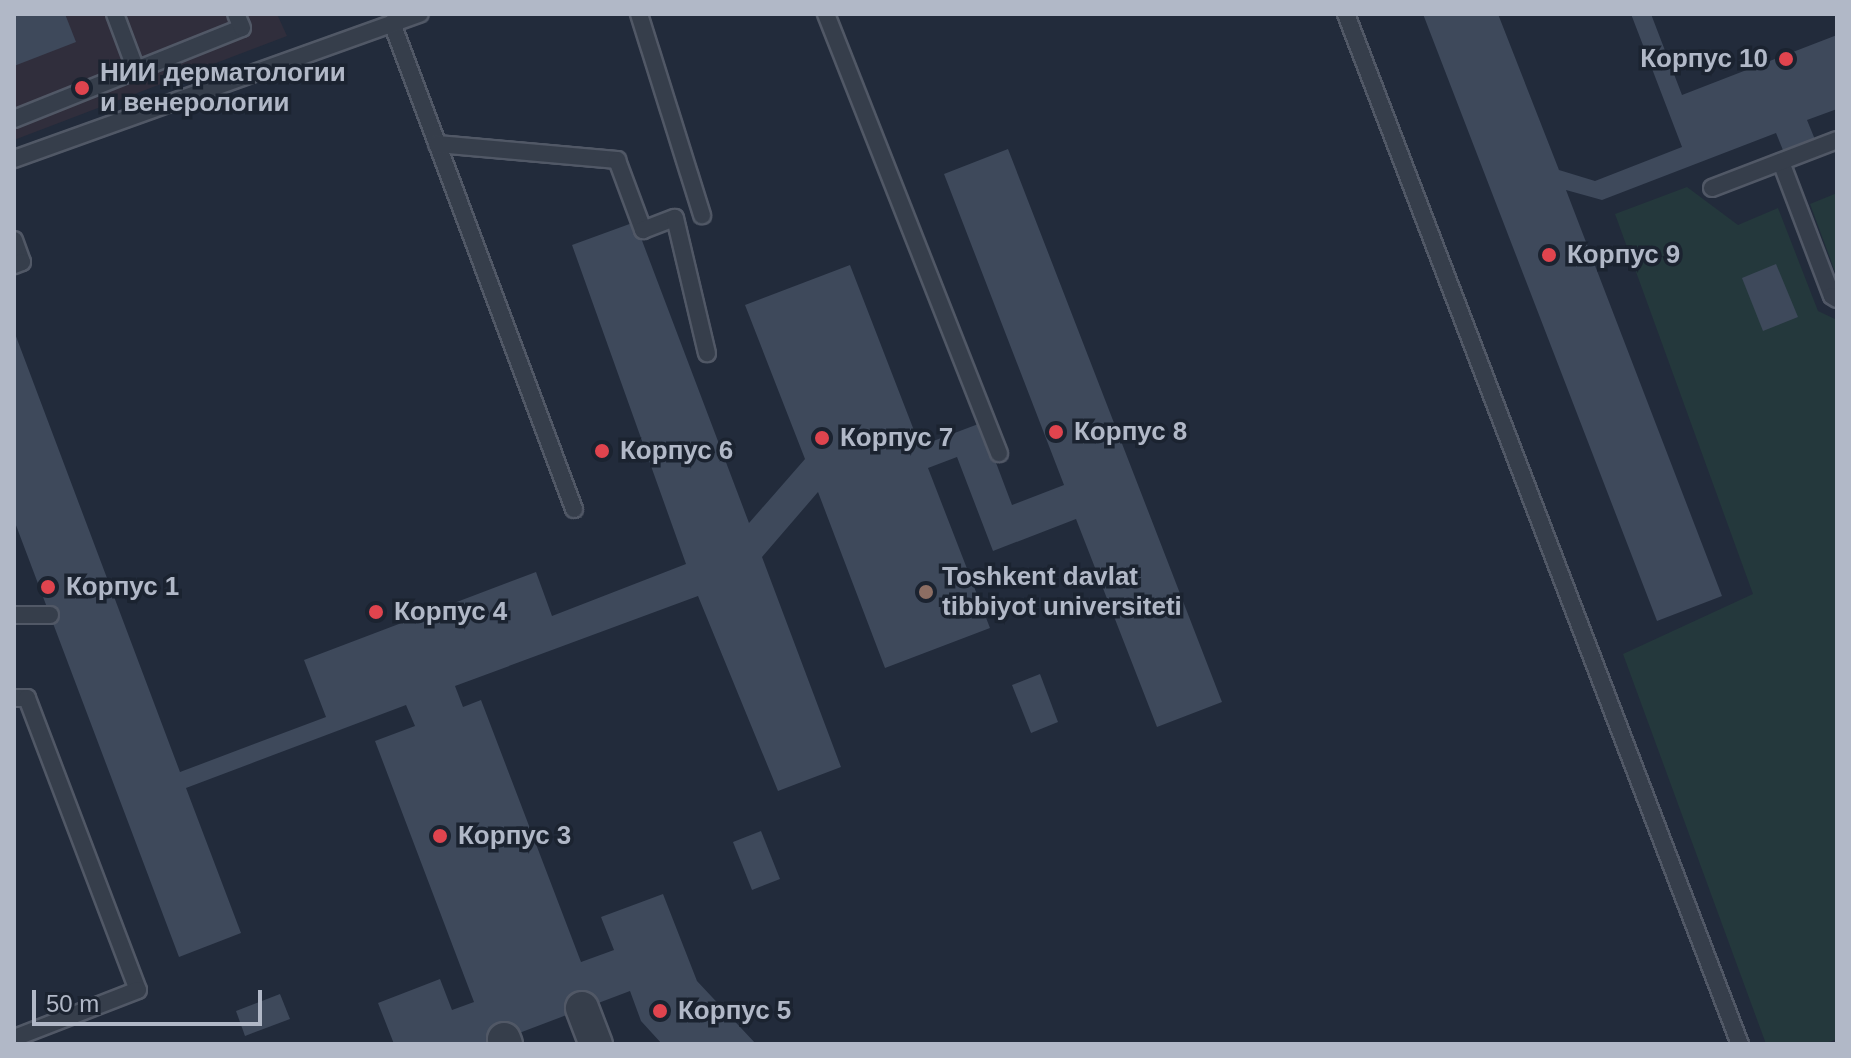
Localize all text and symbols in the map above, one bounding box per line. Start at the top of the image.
place label: Корпус 10 [1640,43,1768,75]
marker: Корпус 10 [1775,48,1797,70]
place label: НИИ дерматологии и венерологии [100,57,346,118]
marker: НИИ дерматологии и венерологии [71,77,93,99]
place label: Корпус 9 [1567,239,1680,271]
marker: Корпус 9 [1538,244,1560,266]
place label: Корпус 8 [1074,416,1187,448]
marker: Корпус 8 [1045,421,1067,443]
place label: Корпус 7 [840,422,953,454]
marker: Корпус 7 [811,427,833,449]
place label: Корпус 6 [620,435,733,467]
marker: Корпус 6 [591,440,613,462]
place label: Toshkent davlat tibbiyot universiteti [942,561,1182,622]
place label: Корпус 1 [66,571,179,603]
marker: Корпус 1 [37,576,59,598]
marker: Toshkent davlat tibbiyot universiteti [917,583,935,601]
place label: Корпус 4 [394,596,507,628]
marker: Корпус 4 [365,601,387,623]
place label: Корпус 3 [458,820,571,852]
marker: Корпус 3 [429,825,451,847]
scale bar [36,974,266,1024]
text: 50 m [46,990,99,1017]
place label: Корпус 5 [678,995,791,1027]
marker: Корпус 5 [649,1000,671,1022]

